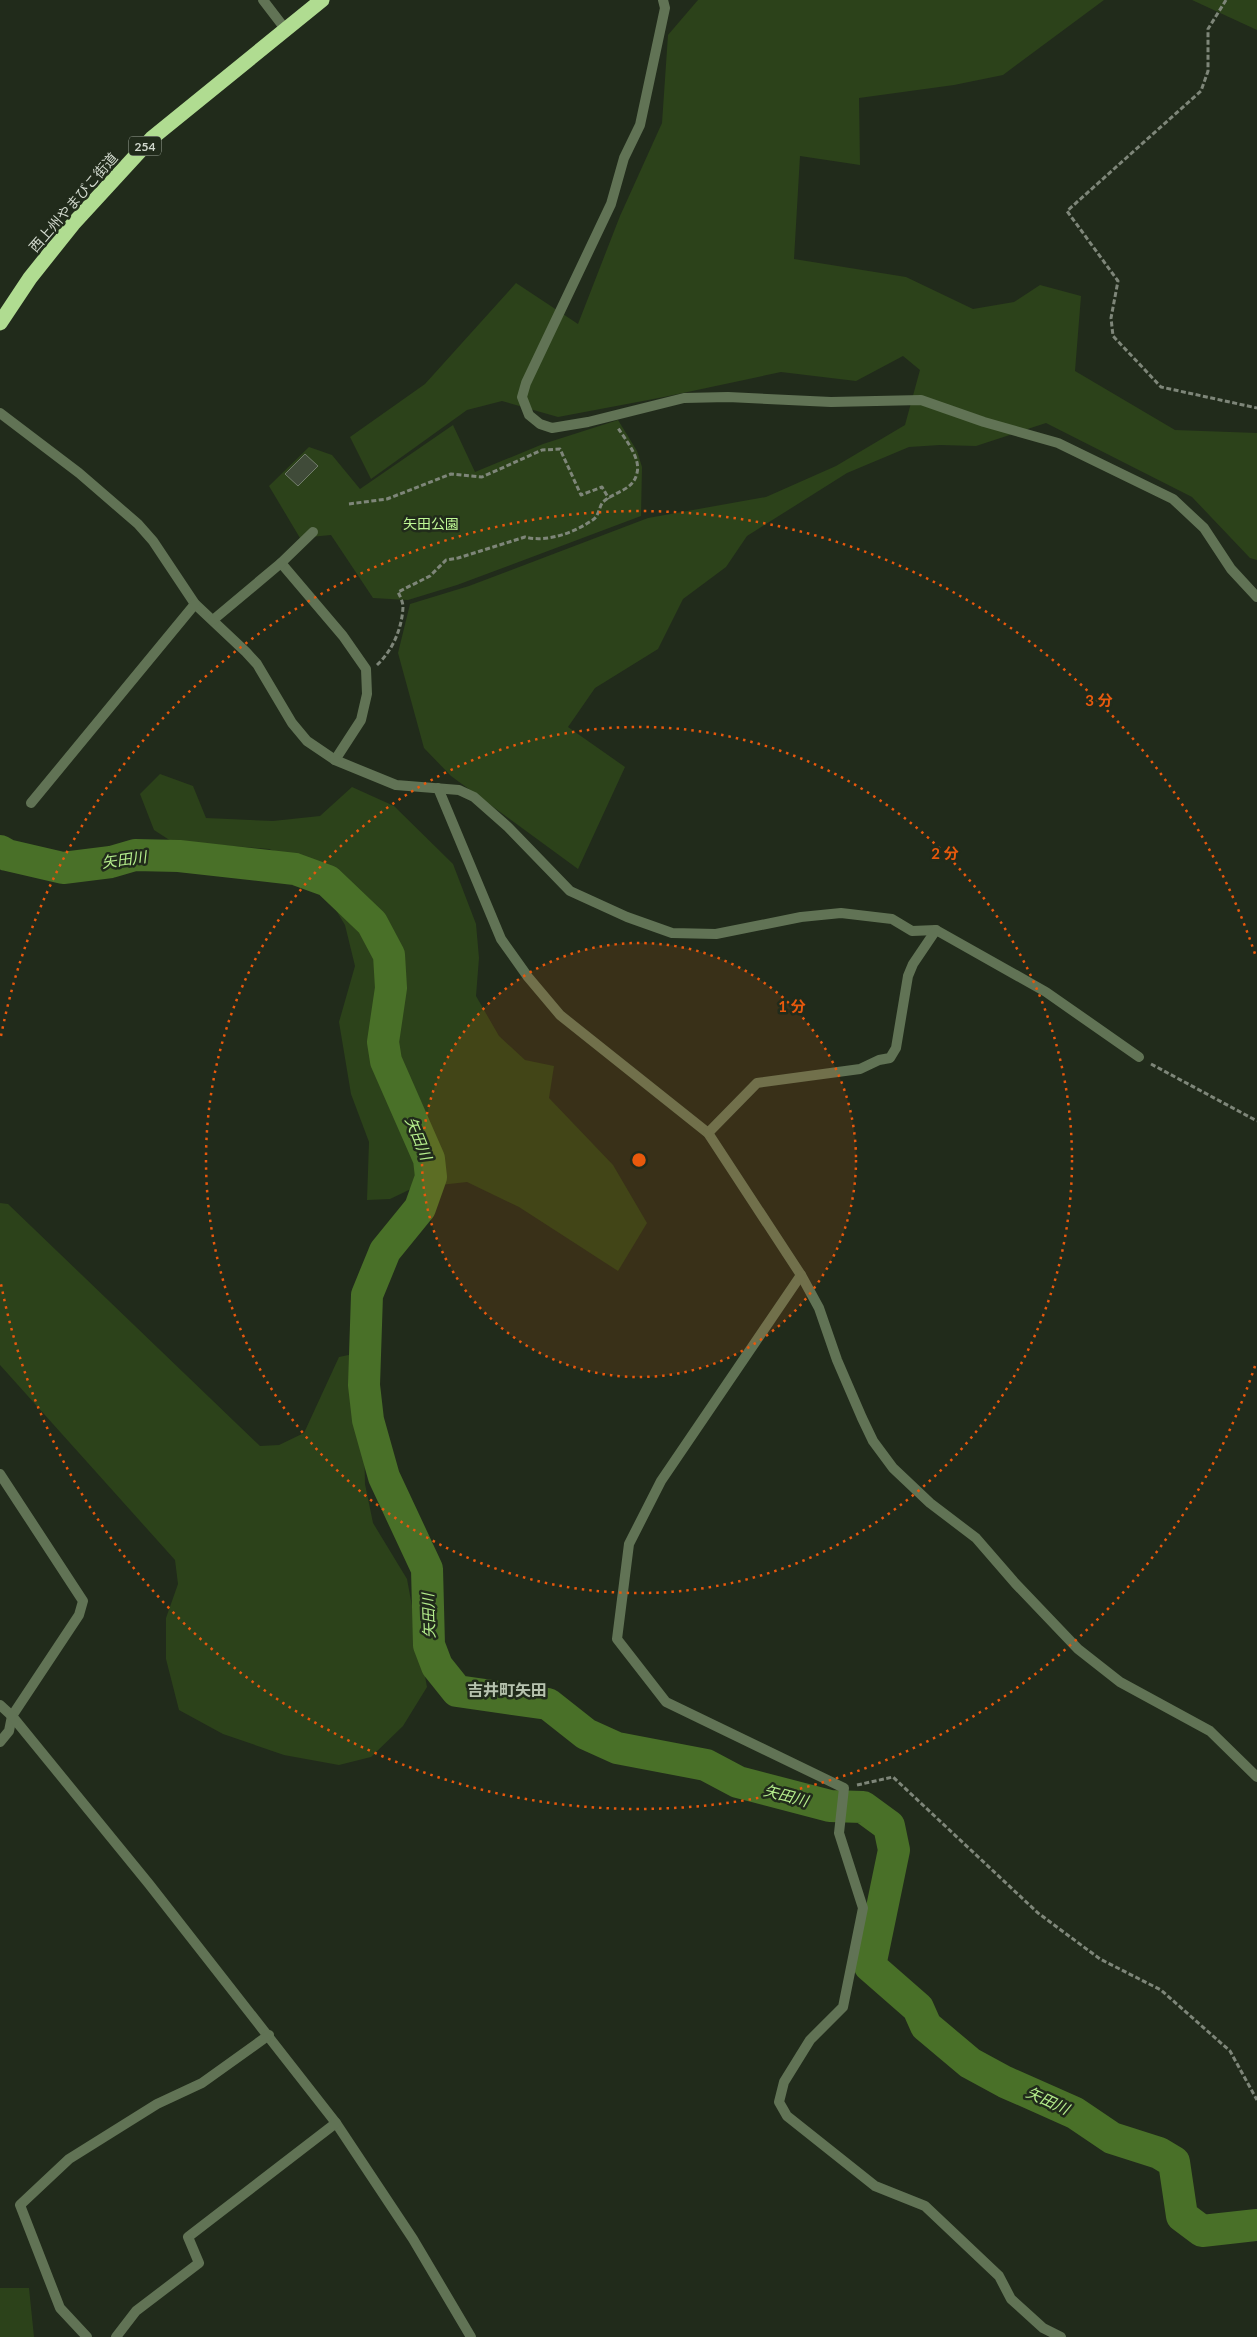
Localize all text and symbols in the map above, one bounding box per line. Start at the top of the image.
road number: 254 [129,136,161,156]
street label: 西上州やまびこ街道 [25,149,121,255]
park label: 矢田公園 [403,515,459,532]
text: 3 分 [1085,691,1113,709]
text: 2 分 [931,844,959,862]
water label: 矢田川 [100,847,150,871]
text: 1 分 [778,997,806,1015]
water label: 矢田川 [402,1114,437,1164]
centre of rings [630,1151,648,1169]
water label: 矢田川 [418,1591,438,1639]
district label: 吉井町矢田 [467,1680,547,1699]
water label: 矢田川 [762,1780,812,1810]
water label: 矢田川 [1024,2082,1074,2119]

